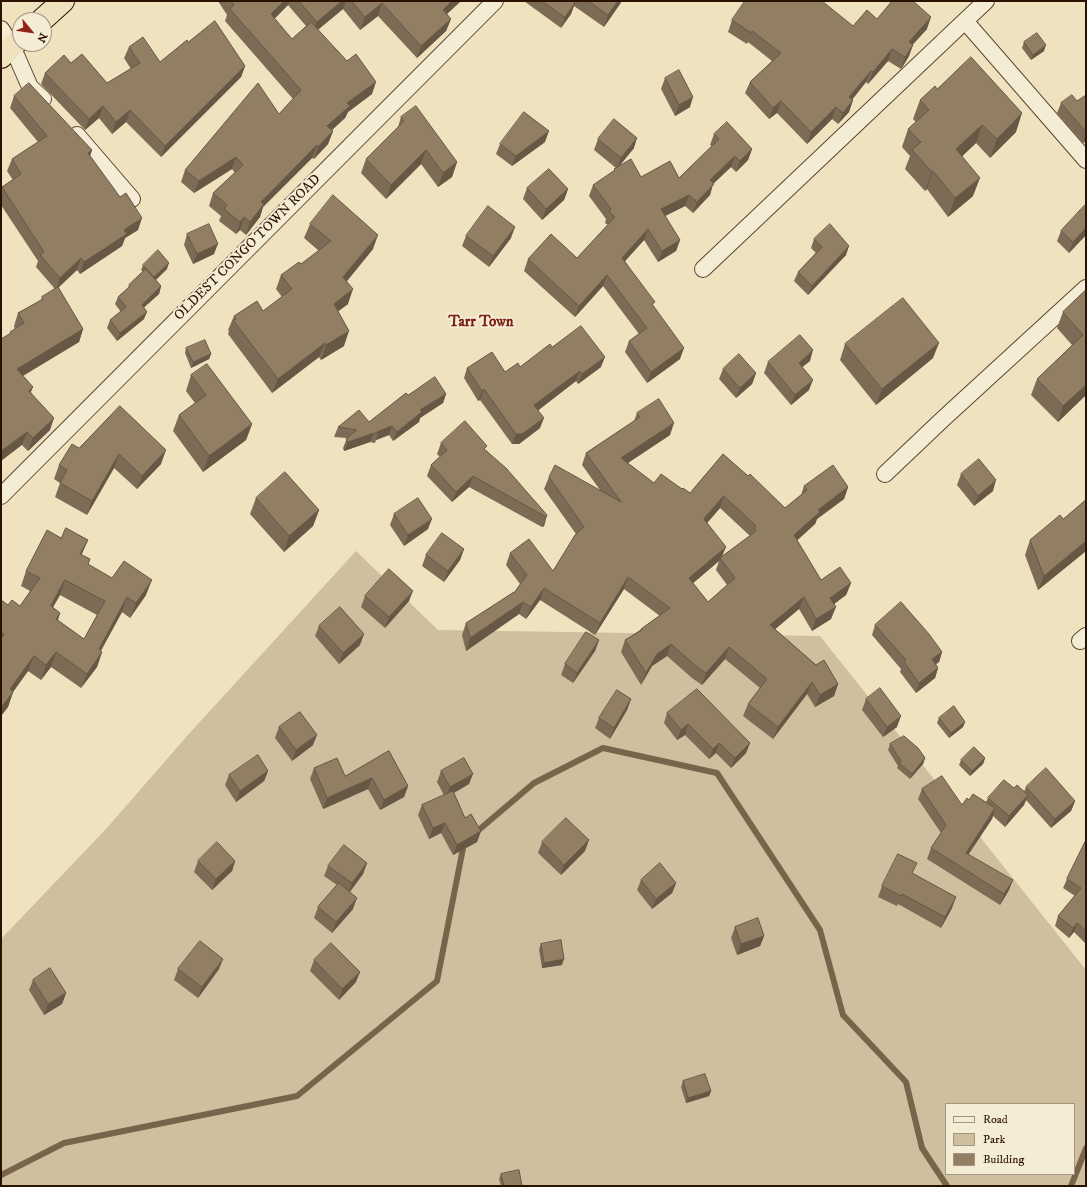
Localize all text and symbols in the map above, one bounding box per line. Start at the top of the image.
north arrow [12,12,52,52]
text: N [33,30,50,45]
street label: OLDEST CONGO TOWN ROAD [171,171,325,325]
district label: Tarr Town [448,314,514,332]
legend [945,1103,1075,1175]
text: Road [983,1112,1008,1127]
text: Park [983,1132,1005,1147]
text: Building [983,1152,1024,1167]

